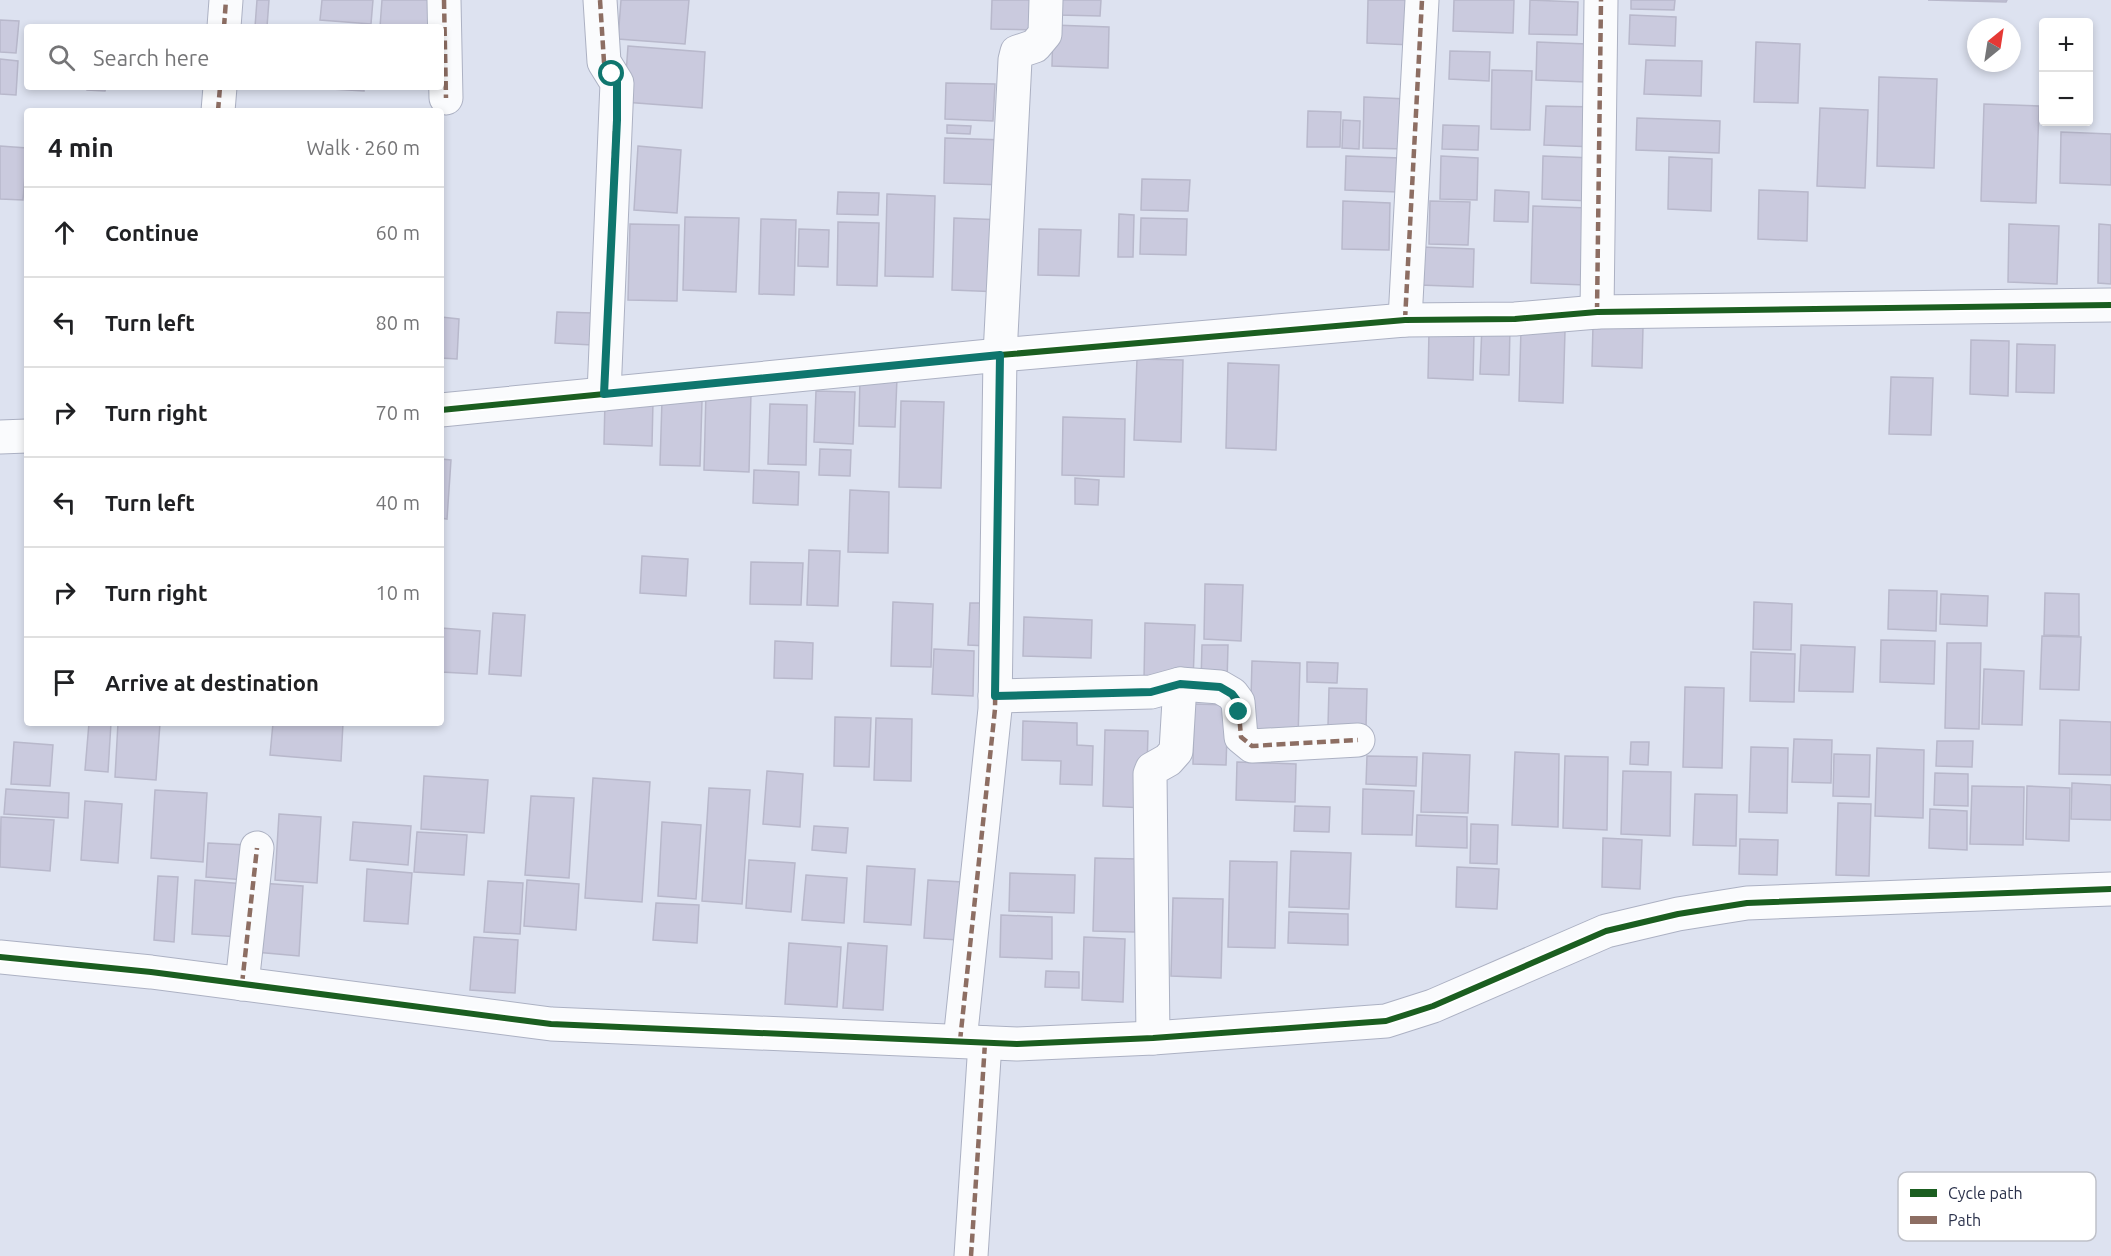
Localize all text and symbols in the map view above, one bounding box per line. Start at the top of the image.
north arrow [1967,18,2021,72]
map controls [2039,18,2093,126]
button: + [2039,18,2093,72]
search box [24,24,444,90]
icon: search [45,41,78,74]
text: Search here [93,45,209,70]
route start [598,60,624,86]
button: − [2039,72,2093,126]
text: 4 min [48,133,114,162]
text: Walk · 260 m [307,136,420,159]
icon: ahead [48,216,81,249]
text: Continue [105,220,199,245]
text: 60 m [376,221,420,244]
icon: left [48,306,81,339]
text: Turn left [105,310,195,335]
text: 80 m [376,311,420,334]
icon: right [48,396,81,429]
text: Turn right [105,400,207,425]
text: 70 m [376,401,420,424]
icon: left [48,486,81,519]
text: Turn left [105,490,195,515]
text: 40 m [376,491,420,514]
icon: right [48,576,81,609]
text: Turn right [105,580,207,605]
text: 10 m [376,581,420,604]
icon: arrive [48,666,81,699]
text: Arrive at destination [105,670,319,695]
route end [1225,698,1251,724]
legend [1898,1172,2096,1241]
text: Cycle path [1948,1184,2023,1202]
text: Path [1948,1211,1981,1229]

